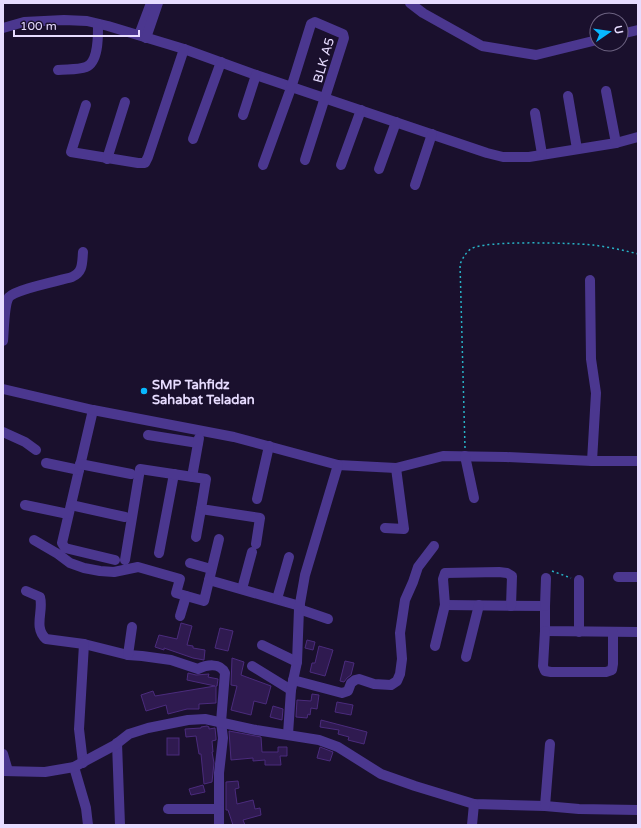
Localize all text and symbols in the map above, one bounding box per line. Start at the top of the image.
scale bar [14,12,139,38]
north arrow [589,12,629,52]
text: 100 m [20,19,57,33]
text: U [611,24,626,35]
street label: BLK A5 [310,36,338,85]
place label: SMP Tahfidz Sahabat Teladan [152,377,255,408]
marker: SMP Tahfidz Sahabat Teladan [139,386,149,396]

